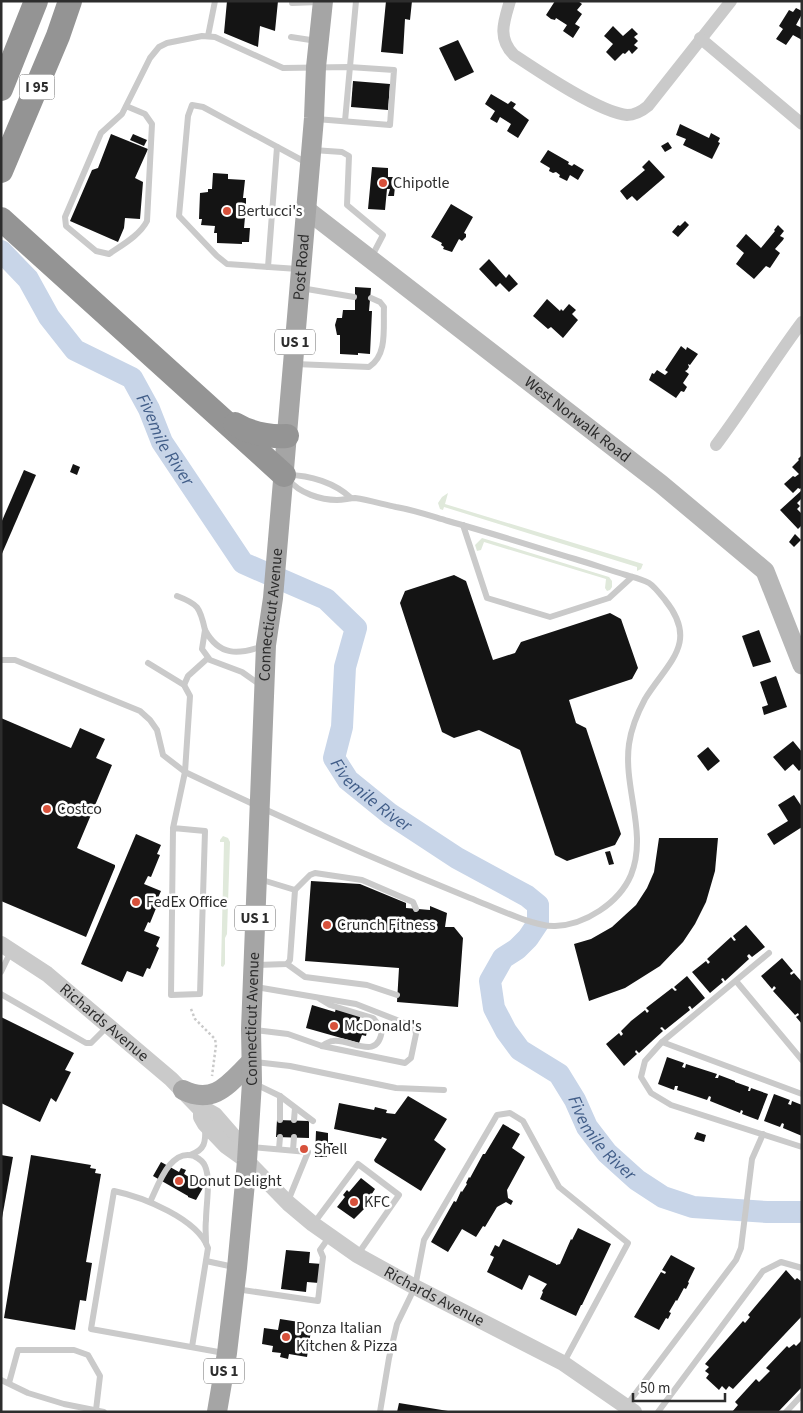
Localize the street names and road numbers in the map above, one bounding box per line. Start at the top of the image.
road number: I 95 [20,74,54,100]
street label: Post Road [287,233,315,301]
road number: US 1 [275,330,315,354]
street label: West Norwalk Road [520,371,635,468]
street label: Connecticut Avenue [254,547,288,682]
road number: US 1 [235,906,275,930]
street label: Connecticut Avenue [240,952,265,1086]
street label: Richards Avenue [55,978,154,1067]
street label: Richards Avenue [380,1261,488,1332]
road number: US 1 [204,1358,244,1384]

